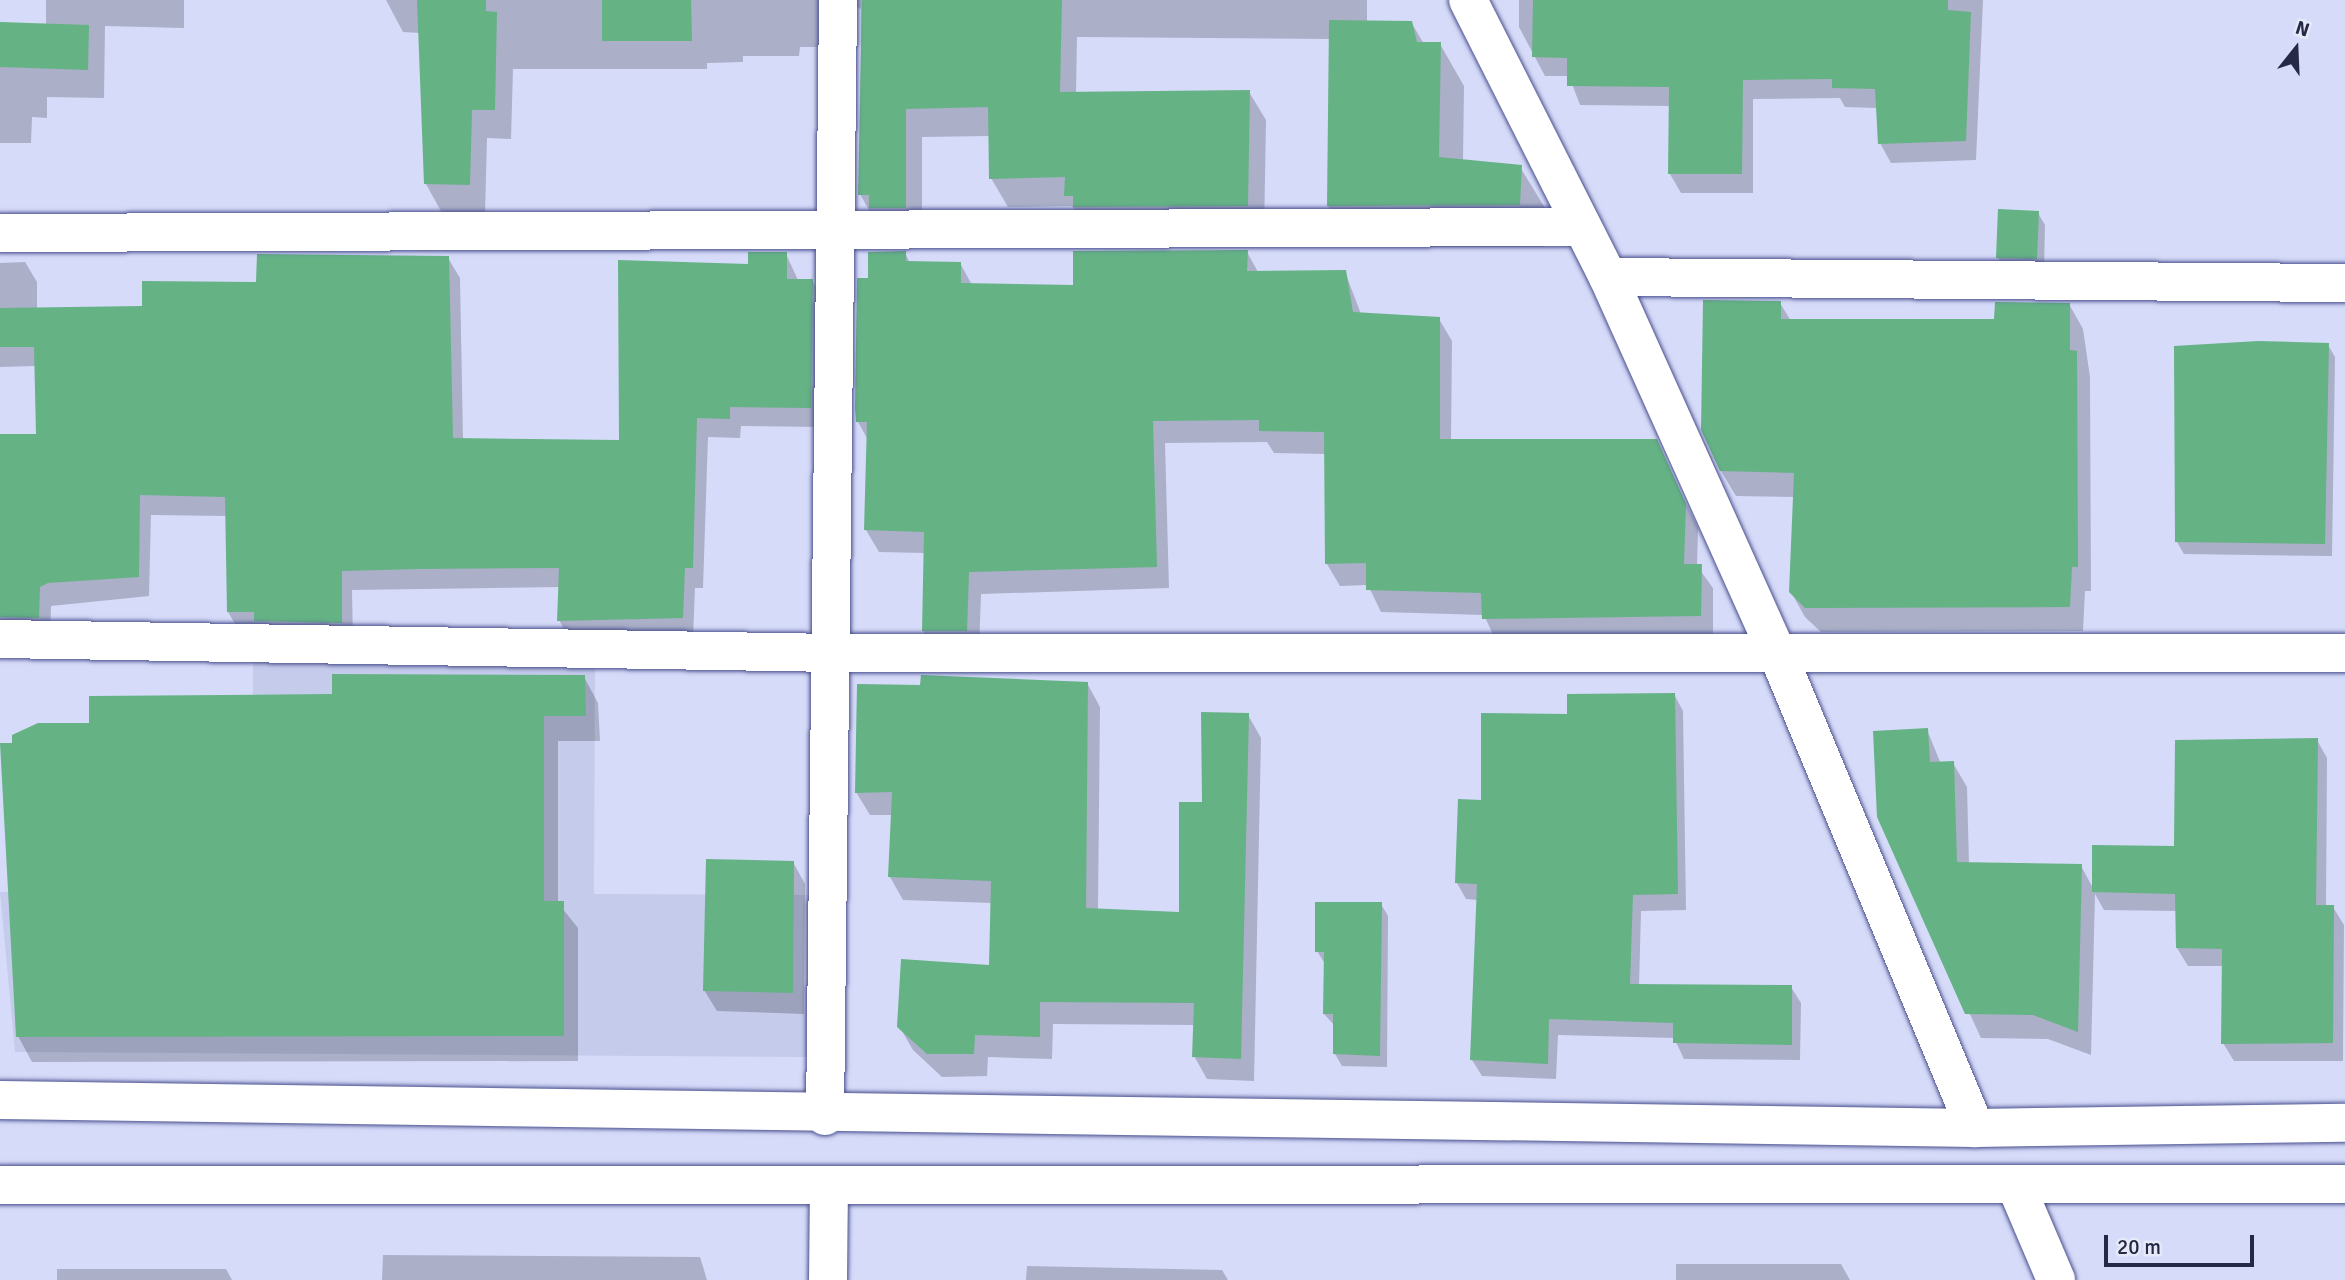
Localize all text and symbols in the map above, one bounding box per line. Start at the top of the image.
north arrow [2261,14,2331,84]
text: N [2292,16,2312,42]
scale bar [2107,1220,2258,1264]
text: 20 m [2117,1234,2161,1260]

